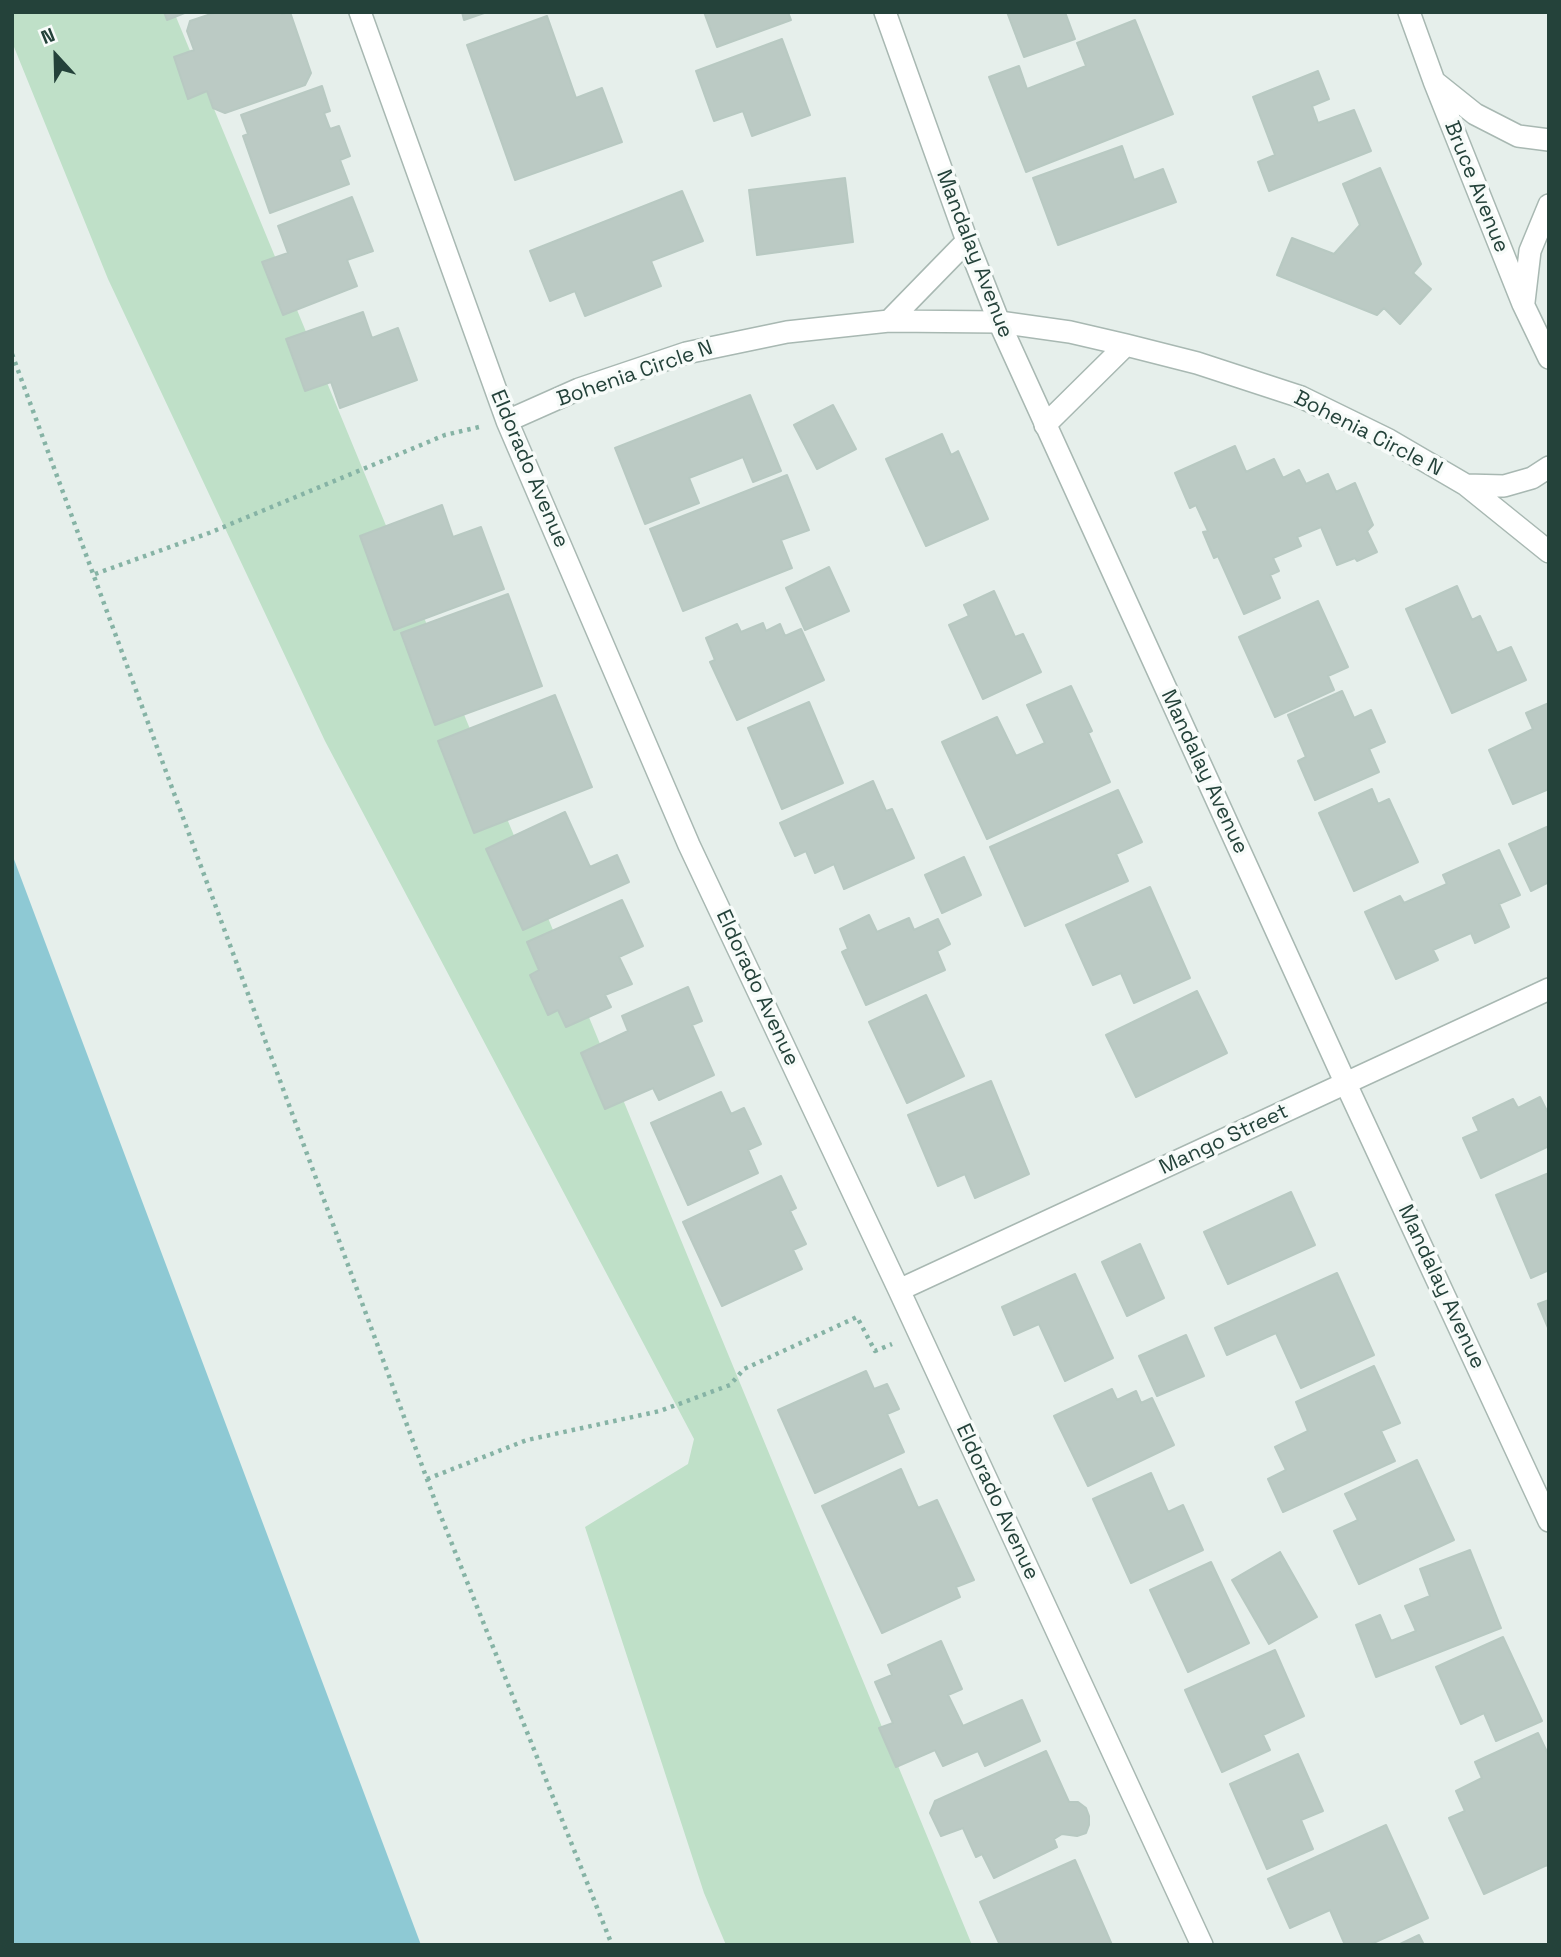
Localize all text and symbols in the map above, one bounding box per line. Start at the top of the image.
north arrow [21,21,91,91]
text: N [37,22,59,50]
street label: Bruce Avenue [1438,118,1514,256]
street label: Mandalay Avenue [930,166,1018,342]
street label: Bohenia Circle N [554,336,716,412]
street label: Eldorado Avenue [484,386,574,552]
street label: Bohenia Circle N [1290,386,1446,482]
street label: Mandalay Avenue [1155,686,1253,858]
street label: Eldorado Avenue [710,906,804,1070]
street label: Mango Street [1156,1099,1292,1181]
street label: Mandalay Avenue [1392,1201,1490,1373]
street label: Eldorado Avenue [950,1420,1044,1584]

